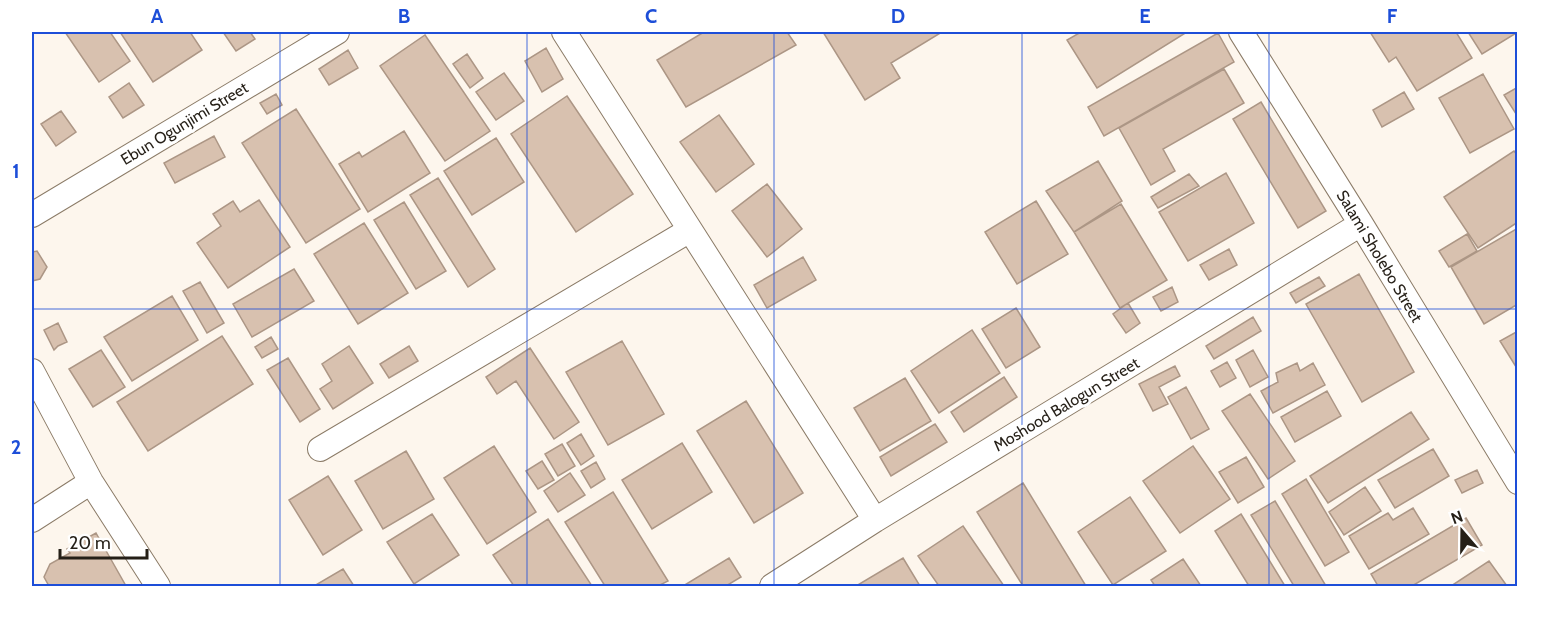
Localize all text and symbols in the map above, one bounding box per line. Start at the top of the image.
text: A [151,4,164,28]
text: B [398,4,410,28]
text: C [645,4,657,28]
text: D [891,4,905,28]
text: E [1139,4,1151,28]
text: F [1387,4,1398,28]
street label: Ebun Ogunjimi Street [117,78,252,169]
text: 1 [12,159,20,183]
street label: Salami Sholebo Street [1333,187,1427,326]
street label: Moshood Balogun Street [990,353,1143,456]
text: 2 [11,435,21,459]
north arrow [1432,501,1492,561]
text: N [1448,507,1466,528]
scale bar [60,522,147,560]
text: 20 m [69,532,111,554]

